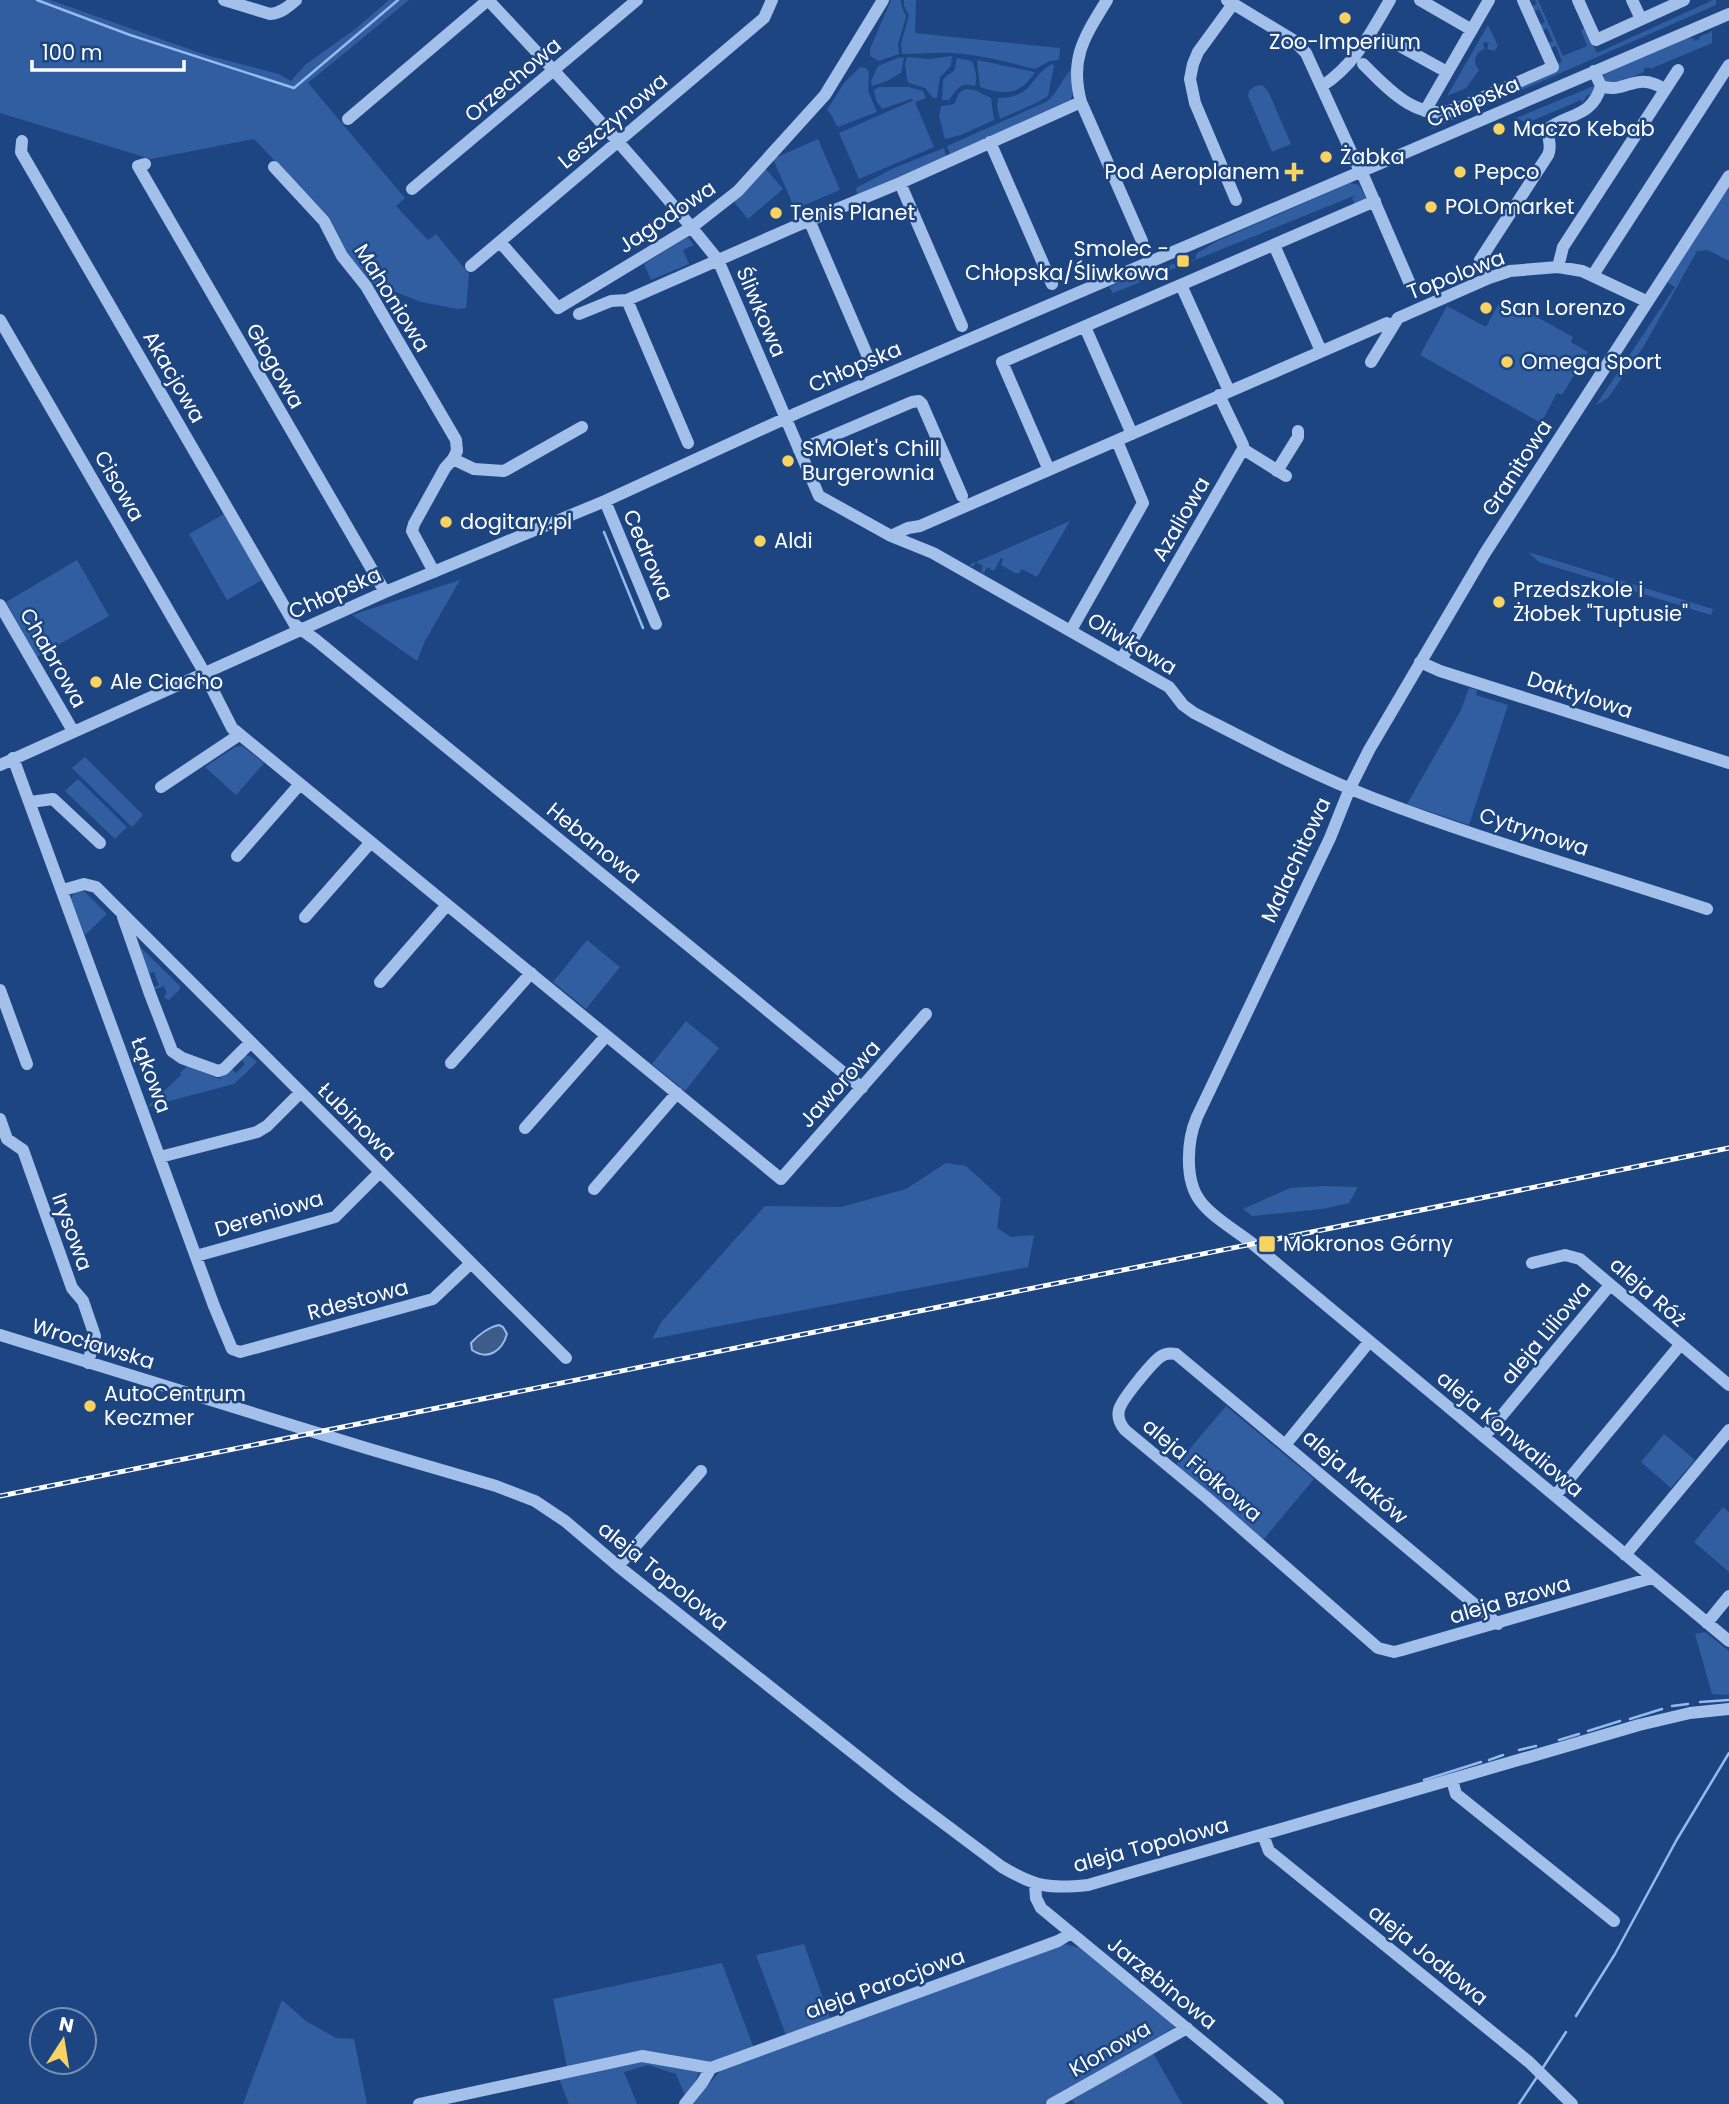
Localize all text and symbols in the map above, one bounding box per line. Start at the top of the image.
marker: Zoo-Imperium [1337,10,1353,26]
place label: Zoo-Imperium [1269,27,1421,56]
scale bar [32,28,184,72]
street label: Orzechowa [458,31,567,129]
text: 100 m [42,38,102,67]
street label: Leszczynowa [552,66,674,175]
street label: Chłopska [1422,69,1524,134]
place label: Maczo Kebab [1513,114,1655,143]
marker: Maczo Kebab [1491,121,1507,137]
place label: Żabka [1340,142,1405,171]
marker: Żabka [1318,149,1334,165]
place label: Pod Aeroplanem [1105,157,1280,186]
place label: Pepco [1474,157,1540,186]
marker: Pod Aeroplanem [1286,164,1302,180]
marker: Pepco [1452,164,1468,180]
street label: Jagodowa [612,173,721,260]
place label: POLOmarket [1445,192,1574,221]
place label: Tenis Planet [790,198,915,227]
marker: POLOmarket [1423,199,1439,215]
marker: Tenis Planet [768,205,784,221]
place label: Smolec - Chłopska/Śliwkowa [965,234,1169,287]
street label: Mahoniowa [348,238,437,357]
street label: Topolowa [1403,243,1509,306]
marker: Smolec - Chłopska/Śliwkowa [1175,253,1191,269]
street label: Śliwkowa [729,262,793,361]
place label: San Lorenzo [1500,293,1625,322]
marker: San Lorenzo [1478,300,1494,316]
street label: Głogowa [239,318,312,414]
street label: Akacjowa [136,325,212,428]
street label: Chłopska [804,334,906,399]
place label: Omega Sport [1521,347,1662,376]
marker: Omega Sport [1499,354,1515,370]
street label: Granitowa [1475,414,1559,522]
place label: SMOlet's Chill Burgerownia [802,434,940,487]
street label: Cisowa [88,445,151,526]
marker: SMOlet's Chill Burgerownia [780,453,796,469]
street label: Azaliowa [1145,471,1216,566]
street label: Cedrowa [616,505,681,605]
place label: dogitary.pl [460,507,572,536]
marker: dogitary.pl [438,514,454,530]
place label: Aldi [774,526,813,555]
marker: Aldi [752,533,768,549]
street label: Chłopska [284,559,386,626]
place label: Przedszkole i Żłobek "Tuptusie" [1513,575,1688,628]
marker: Przedszkole i Żłobek "Tuptusie" [1491,594,1507,610]
street label: Chabrowa [13,603,94,713]
street label: Oliwkowa [1082,605,1182,682]
street label: Daktylowa [1524,664,1637,725]
place label: Ale Ciacho [110,667,223,696]
marker: Ale Ciacho [88,674,104,690]
street label: Malachitowa [1254,792,1337,927]
street label: Hebanowa [541,795,648,890]
street label: Cytrynowa [1476,800,1593,863]
street label: Łąkowa [124,1033,179,1117]
street label: Jaworowa [792,1034,887,1134]
street label: Łubinowa [312,1076,403,1167]
street label: Dereniowa [211,1183,327,1244]
street label: Irysowa [45,1189,100,1275]
place label: Mokronos Górny [1283,1229,1453,1258]
marker: Mokronos Górny [1257,1234,1277,1254]
street label: aleja Róż [1604,1250,1693,1333]
street label: Rdestowa [304,1272,412,1327]
street label: aleja Liliowa [1494,1275,1597,1391]
street label: Wrocławska [28,1311,158,1376]
street label: aleja Konwaliowa [1431,1364,1590,1504]
place label: AutoCentrum Keczmer [104,1379,246,1432]
marker: AutoCentrum Keczmer [82,1398,98,1414]
street label: aleja Fiołkowa [1136,1411,1268,1528]
street label: aleja Maków [1296,1423,1414,1531]
street label: aleja Topolowa [592,1514,735,1637]
street label: aleja Bzowa [1446,1568,1574,1631]
street label: aleja Topolowa [1070,1810,1232,1879]
street label: aleja Jodłowa [1362,1897,1494,2012]
street label: Jarzębinowa [1101,1929,1223,2036]
street label: aleja Parocjowa [801,1941,969,2026]
north arrow [28,2006,98,2076]
text: N [57,2010,76,2040]
street label: Klonowa [1064,2014,1156,2083]

